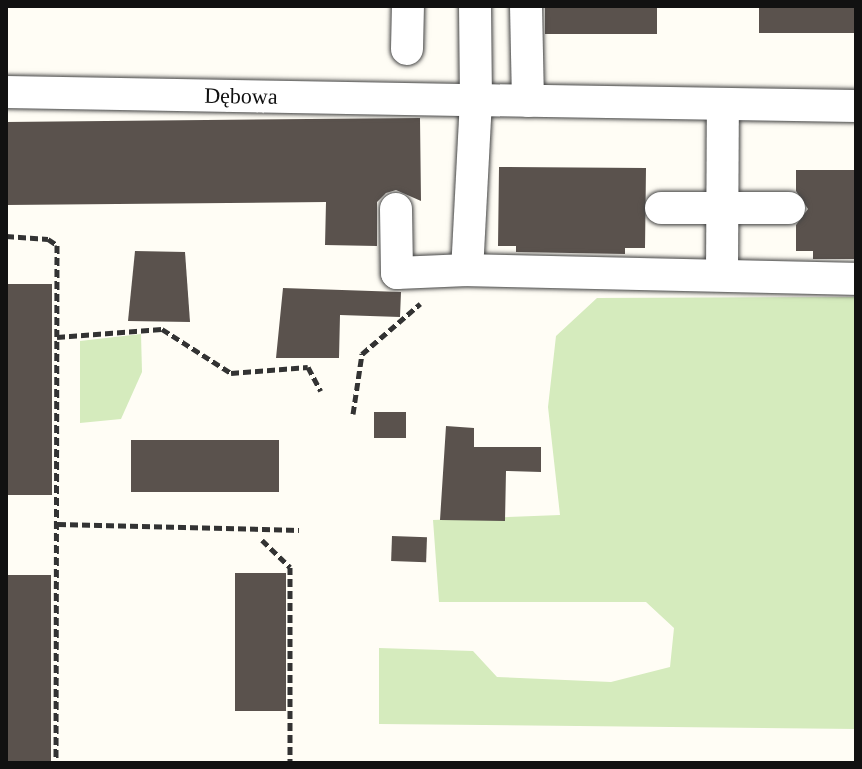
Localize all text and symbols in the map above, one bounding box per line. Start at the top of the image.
street label: Dębowa [204,82,278,110]

